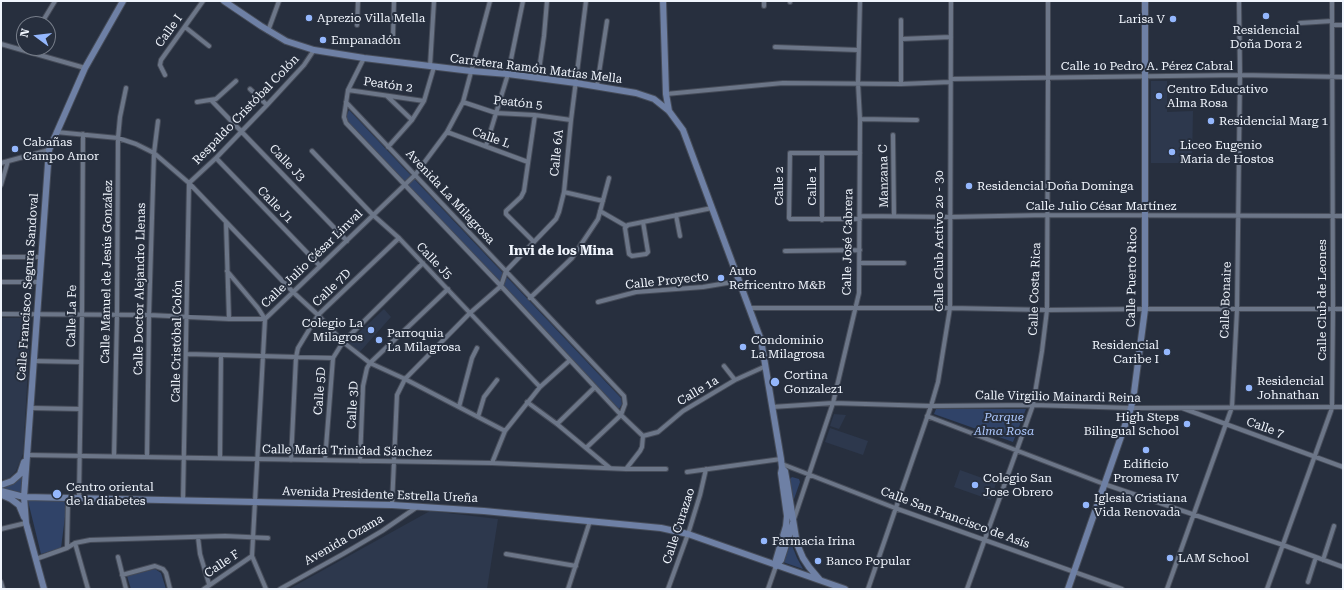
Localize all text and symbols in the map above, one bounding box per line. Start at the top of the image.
place label: Aprezio Villa Mella [317,11,425,25]
marker: Residencial Doña Dora 2 [1261,11,1271,21]
street label: Calle I [152,12,186,50]
place label: Larisa V [1119,12,1165,26]
marker: Aprezio Villa Mella [304,13,314,23]
marker: Larisa V [1168,14,1178,24]
north arrow [16,16,56,56]
place label: Residencial Doña Dora 2 [1230,23,1302,51]
text: N [18,27,32,39]
place label: Empanadón [331,33,401,47]
marker: Empanadón [318,35,328,45]
street label: Carretera Ramón Matías Mella [449,51,623,87]
street label: Respaldo Cristóbal Colón [190,52,302,168]
street label: Calle 10 Pedro A. Pérez Cabral [1061,59,1233,73]
street label: Peatón 2 [362,74,414,96]
place label: Centro Educativo Alma Rosa [1167,82,1268,110]
marker: Centro Educativo Alma Rosa [1154,91,1164,101]
street label: Peatón 5 [493,93,543,113]
place label: Residencial Marg 1 [1219,114,1328,128]
marker: Residencial Marg 1 [1206,116,1216,126]
street label: Calle L [470,124,512,152]
street label: Calle 6A [547,129,567,177]
place label: Cabañas Campo Amor [23,135,99,163]
place label: Liceo Eugenio Maria de Hostos [1180,138,1274,166]
street label: Calle J3 [266,142,308,184]
marker: Cabañas Campo Amor [10,144,20,154]
street label: Manzana C [876,144,892,208]
street label: Avenida La Milagrosa [403,147,497,247]
marker: Liceo Eugenio Maria de Hostos [1167,147,1177,157]
street label: Calle 2 [772,167,786,205]
street label: Calle 1 [805,167,819,205]
street label: Calle Club Activo 20 - 30 [932,170,946,312]
place label: Residencial Doña Dominga [977,179,1133,193]
street label: Calle Manuel de Jesús González [98,180,116,364]
marker: Residencial Doña Dominga [964,181,974,191]
street label: Calle J1 [254,184,296,226]
street label: Calle José Cabrera [840,188,856,296]
street label: Calle Francisco Segura Sandoval [14,193,42,381]
street label: Calle Julio César Martínez [1026,199,1176,213]
street label: Calle Doctor Alejandro Llenas [131,203,149,375]
street label: Calle Julio César Linval [258,207,366,311]
street label: Calle Puerto Rico [1124,227,1140,327]
street label: Calle Club de Leones [1315,239,1329,361]
street label: Calle J5 [413,240,455,282]
street label: Calle Costa Rica [1026,242,1044,336]
district label: Invi de los Mina [509,243,613,259]
street label: Calle Bonaire [1217,261,1235,339]
place label: Auto Refricentro M&B [729,264,826,292]
street label: Calle 7D [310,266,354,310]
street label: Calle Proyecto [625,269,709,293]
marker: Auto Refricentro M&B [716,273,726,283]
street label: Calle Cristóbal Colón [169,279,185,403]
street label: Calle La Fe [64,285,80,347]
place label: Colegio La Milagros [302,316,363,344]
marker: Colegio La Milagros [366,325,376,335]
place label: Parroquia La Milagrosa [387,326,461,354]
place label: Condominio La Milagrosa [751,333,825,361]
marker: Parroquia La Milagrosa [374,335,384,345]
place label: Residencial Caribe I [1092,338,1159,366]
marker: Condominio La Milagrosa [738,342,748,352]
marker: Residencial Caribe I [1162,347,1172,357]
street label: Calle 5D [311,366,329,416]
place label: Cortina Gonzalez1 [784,368,843,396]
street label: Calle 1a [675,373,721,409]
place label: Residencial Johnathan [1257,374,1324,402]
marker: Cortina Gonzalez1 [769,376,781,388]
street label: Calle 3D [345,381,361,429]
marker: Residencial Johnathan [1244,383,1254,393]
street label: Calle Virgilio Mainardi Reina [975,388,1141,406]
park label: Parque Alma Rosa [974,410,1034,438]
place label: High Steps Bilingual School [1084,410,1179,438]
street label: Calle 7 [1244,415,1286,441]
marker: High Steps Bilingual School [1182,419,1192,429]
street label: Calle María Trinidad Sánchez [262,442,432,460]
marker: Edificio Promesa IV [1141,445,1151,455]
place label: Edificio Promesa IV [1113,457,1179,485]
place label: Colegio San Jose Obrero [983,471,1053,499]
place label: Centro oriental de la diabetes [66,480,154,508]
marker: Colegio San Jose Obrero [970,480,980,490]
street label: Avenida Presidente Estrella Ureña [282,484,478,506]
street label: Calle San Francisco de Asís [879,484,1031,552]
street label: Calle Curazao [660,486,698,566]
marker: Centro oriental de la diabetes [51,488,63,500]
place label: Iglesia Cristiana Vida Renovada [1094,491,1187,519]
marker: Iglesia Cristiana Vida Renovada [1081,500,1091,510]
street label: Avenida Ozama [302,511,386,569]
place label: Farmacia Irina [772,534,855,548]
marker: Farmacia Irina [759,536,769,546]
street label: Calle F [202,547,242,581]
place label: LAM School [1178,551,1249,565]
marker: LAM School [1165,553,1175,563]
place label: Banco Popular [826,554,911,568]
marker: Banco Popular [813,556,823,566]

